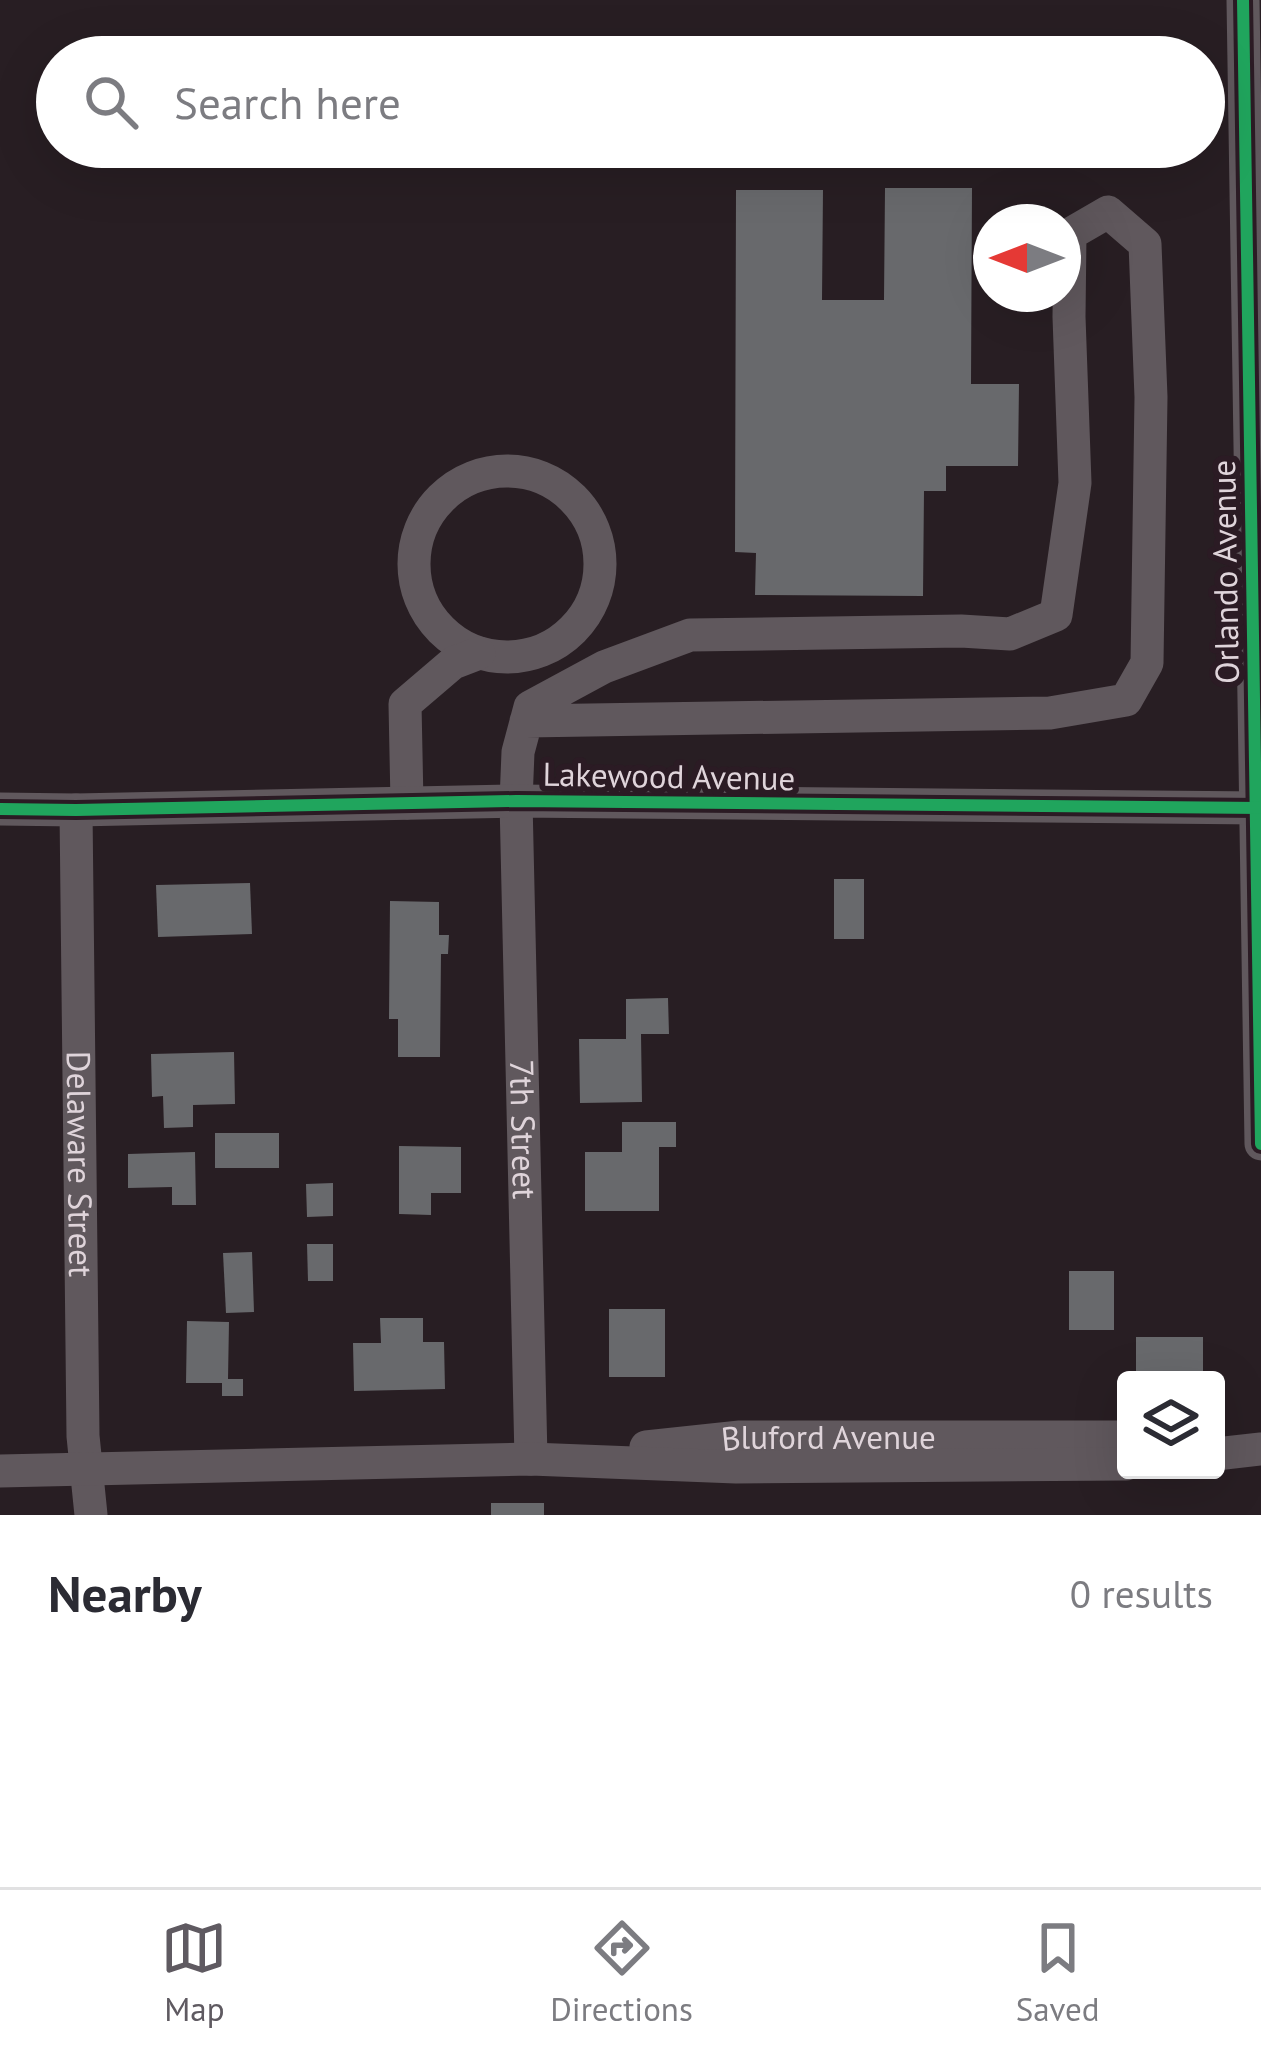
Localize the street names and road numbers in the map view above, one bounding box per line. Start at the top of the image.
street label: Orlando Avenue [1201,460,1248,684]
street label: Lakewood Avenue [542,752,796,799]
street label: Delaware Street [58,1051,103,1277]
street label: 7th Street [501,1059,547,1200]
street label: Bluford Avenue [719,1415,936,1460]

